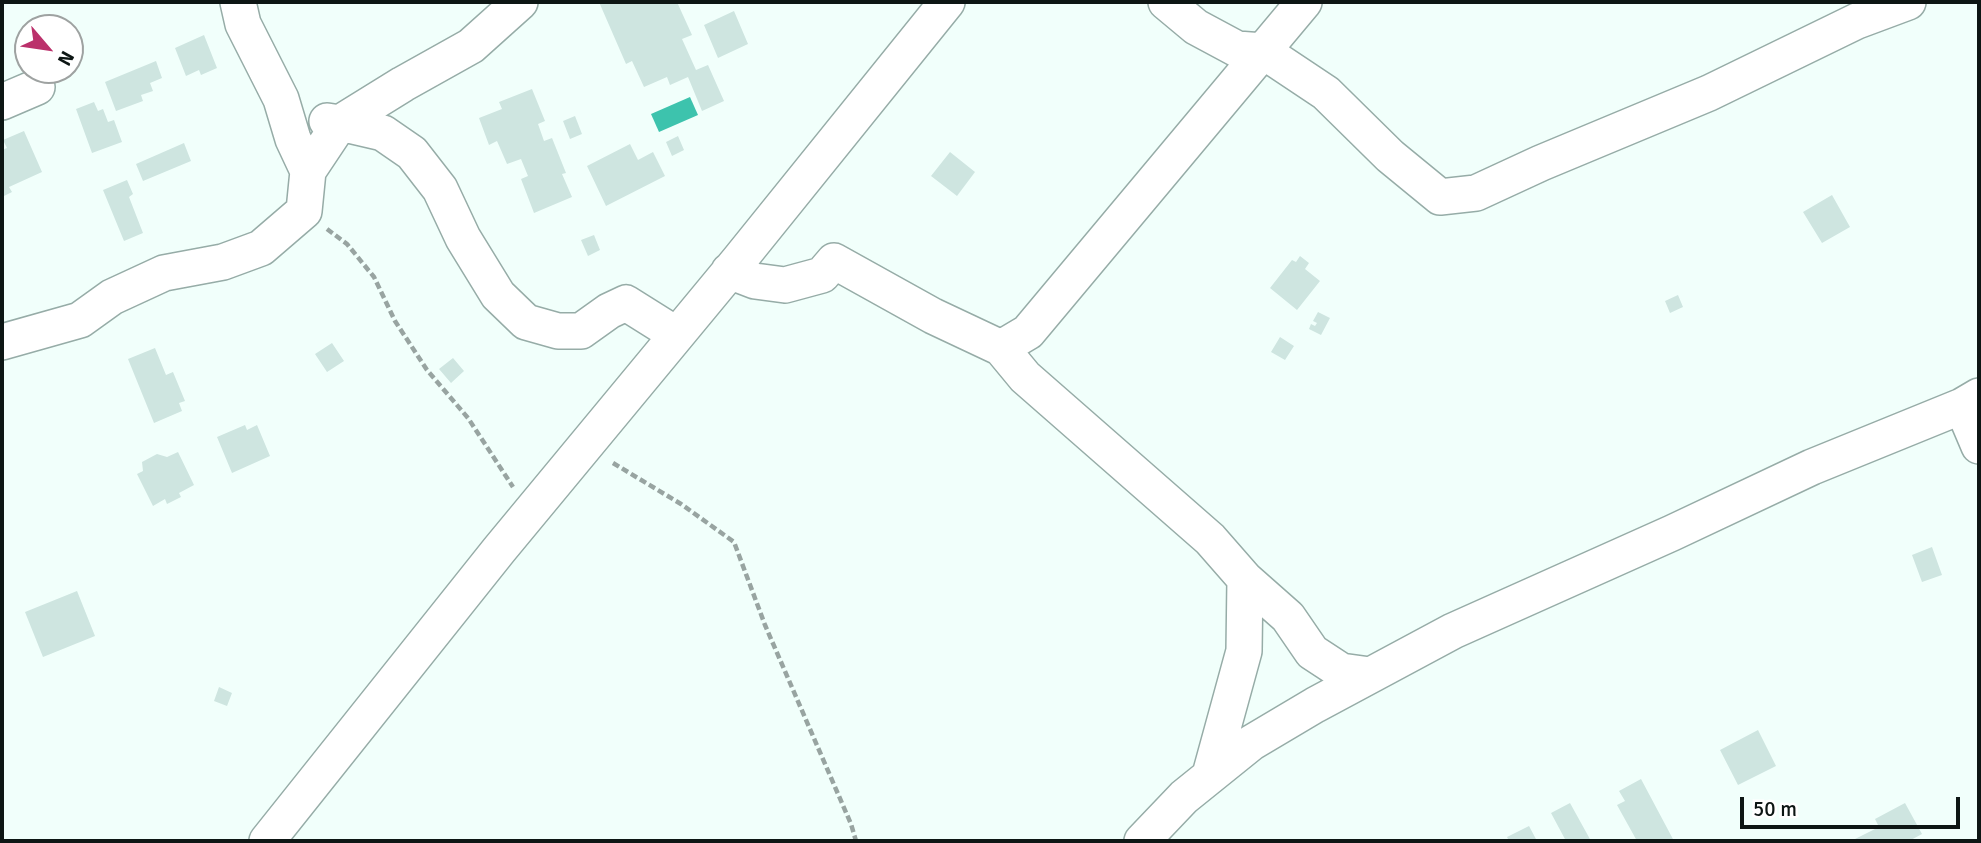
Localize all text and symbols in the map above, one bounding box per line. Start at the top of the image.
north arrow [14,14,84,84]
text: N [52,47,79,70]
scale bar [1743,784,1964,828]
text: 50 m [1753,796,1797,822]

